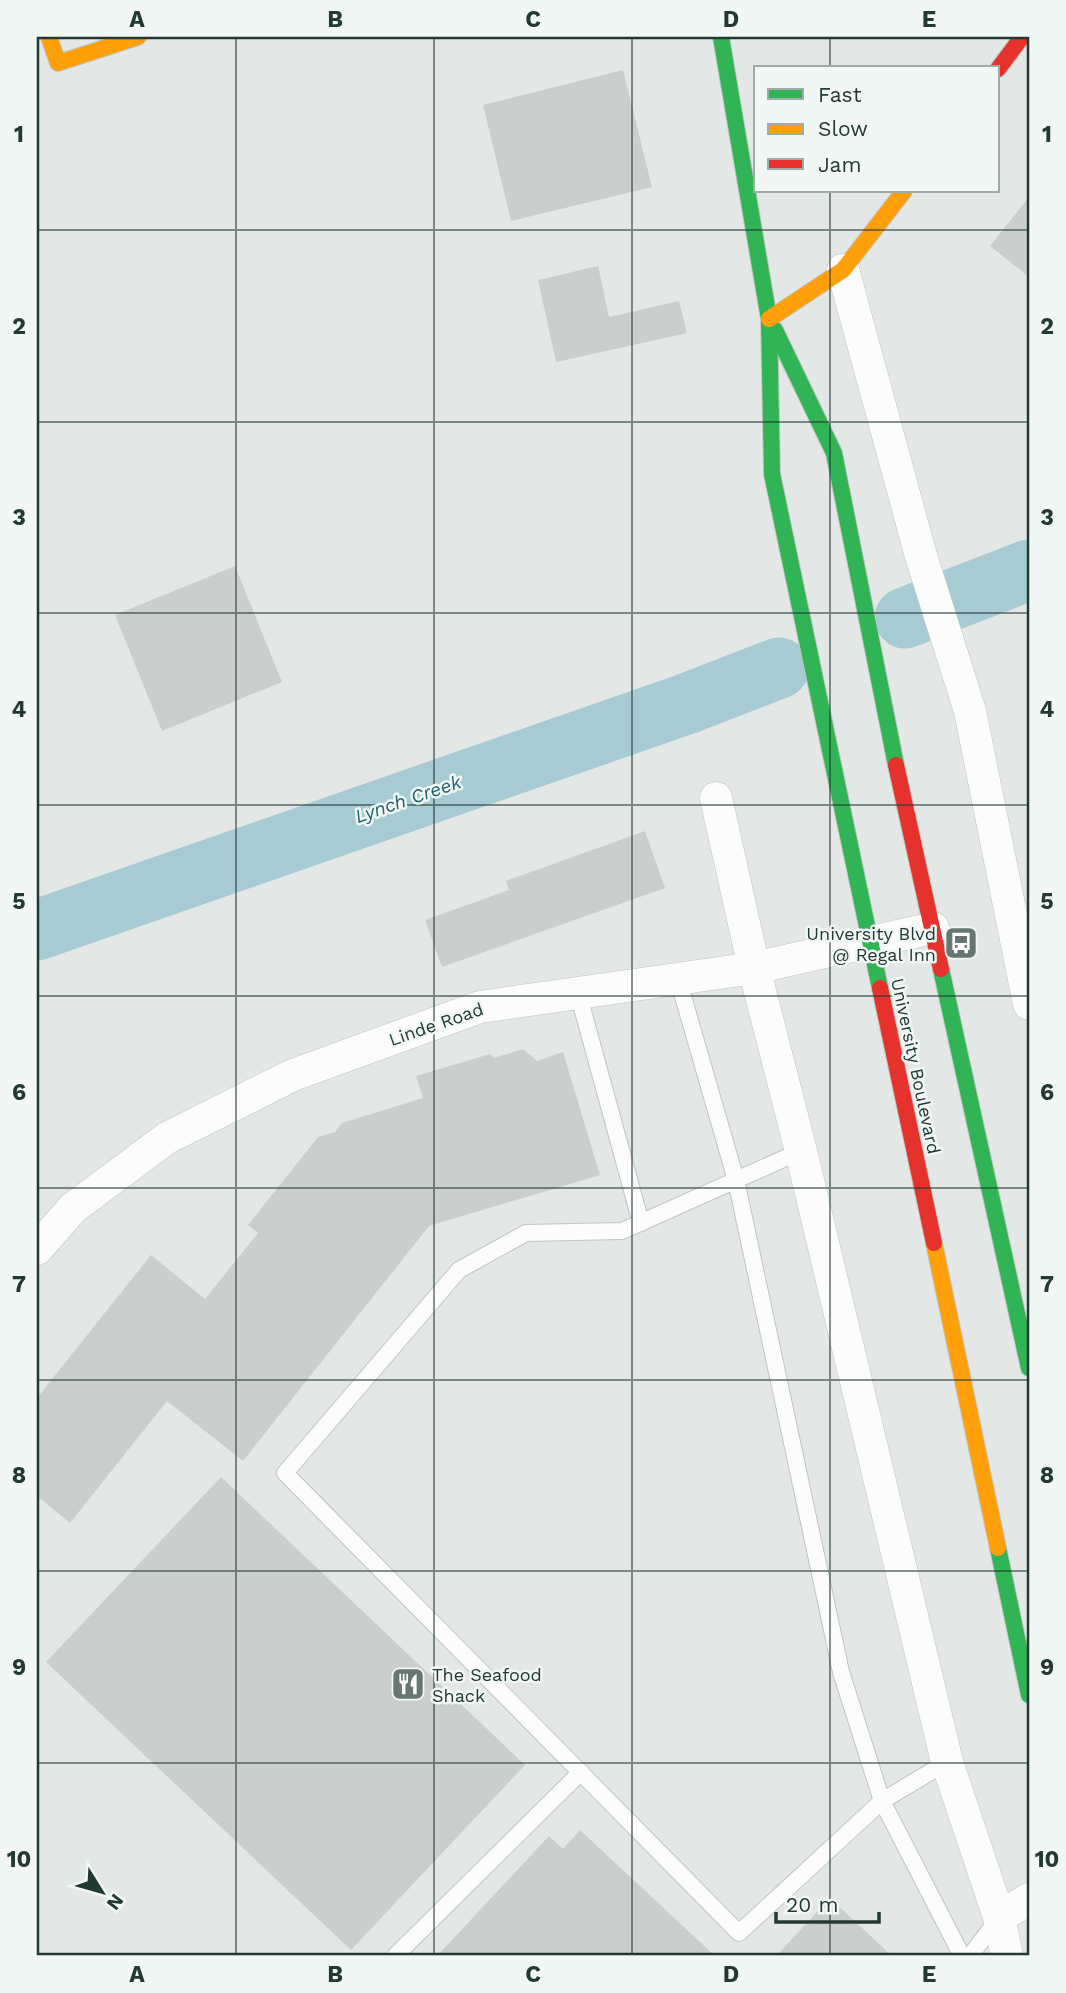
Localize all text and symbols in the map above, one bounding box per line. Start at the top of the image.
text: A [129,6,145,33]
text: B [327,6,343,33]
text: C [525,6,541,33]
text: D [723,6,739,33]
text: E [922,6,936,33]
legend [754,66,1000,192]
text: Fast [818,82,862,107]
text: Slow [818,116,868,141]
text: 1 [14,121,24,148]
text: 1 [1042,121,1052,148]
text: Jam [818,152,861,177]
text: 2 [12,313,26,340]
text: 2 [1040,313,1054,340]
text: 3 [12,504,26,531]
text: 3 [1040,504,1054,531]
text: 4 [12,696,27,723]
text: 4 [1040,696,1055,723]
water label: Lynch Creek [352,770,465,828]
text: 5 [12,888,26,915]
text: 5 [1040,888,1054,915]
place label: University Blvd @ Regal Inn [806,923,936,965]
bus stop icon: University Blvd @ Regal Inn [942,924,980,962]
street label: University Boulevard [887,976,945,1156]
street label: Linde Road [386,998,486,1050]
text: 6 [12,1079,26,1106]
text: 6 [1040,1079,1054,1106]
text: 7 [12,1271,26,1298]
text: 7 [1040,1271,1054,1298]
text: 8 [12,1462,26,1489]
text: 8 [1040,1462,1054,1489]
text: 9 [12,1654,26,1681]
text: 9 [1040,1654,1054,1681]
place label: The Seafood Shack [432,1664,542,1706]
restaurant icon: The Seafood Shack [389,1665,427,1703]
text: 10 [7,1846,31,1873]
text: 10 [1035,1846,1059,1873]
north arrow [66,1856,136,1926]
scale bar [776,1881,879,1925]
text: N [102,1889,129,1914]
text: 20 m [786,1892,838,1917]
text: A [129,1961,145,1988]
text: B [327,1961,343,1988]
text: C [525,1961,541,1988]
text: D [723,1961,739,1988]
text: E [922,1961,936,1988]

